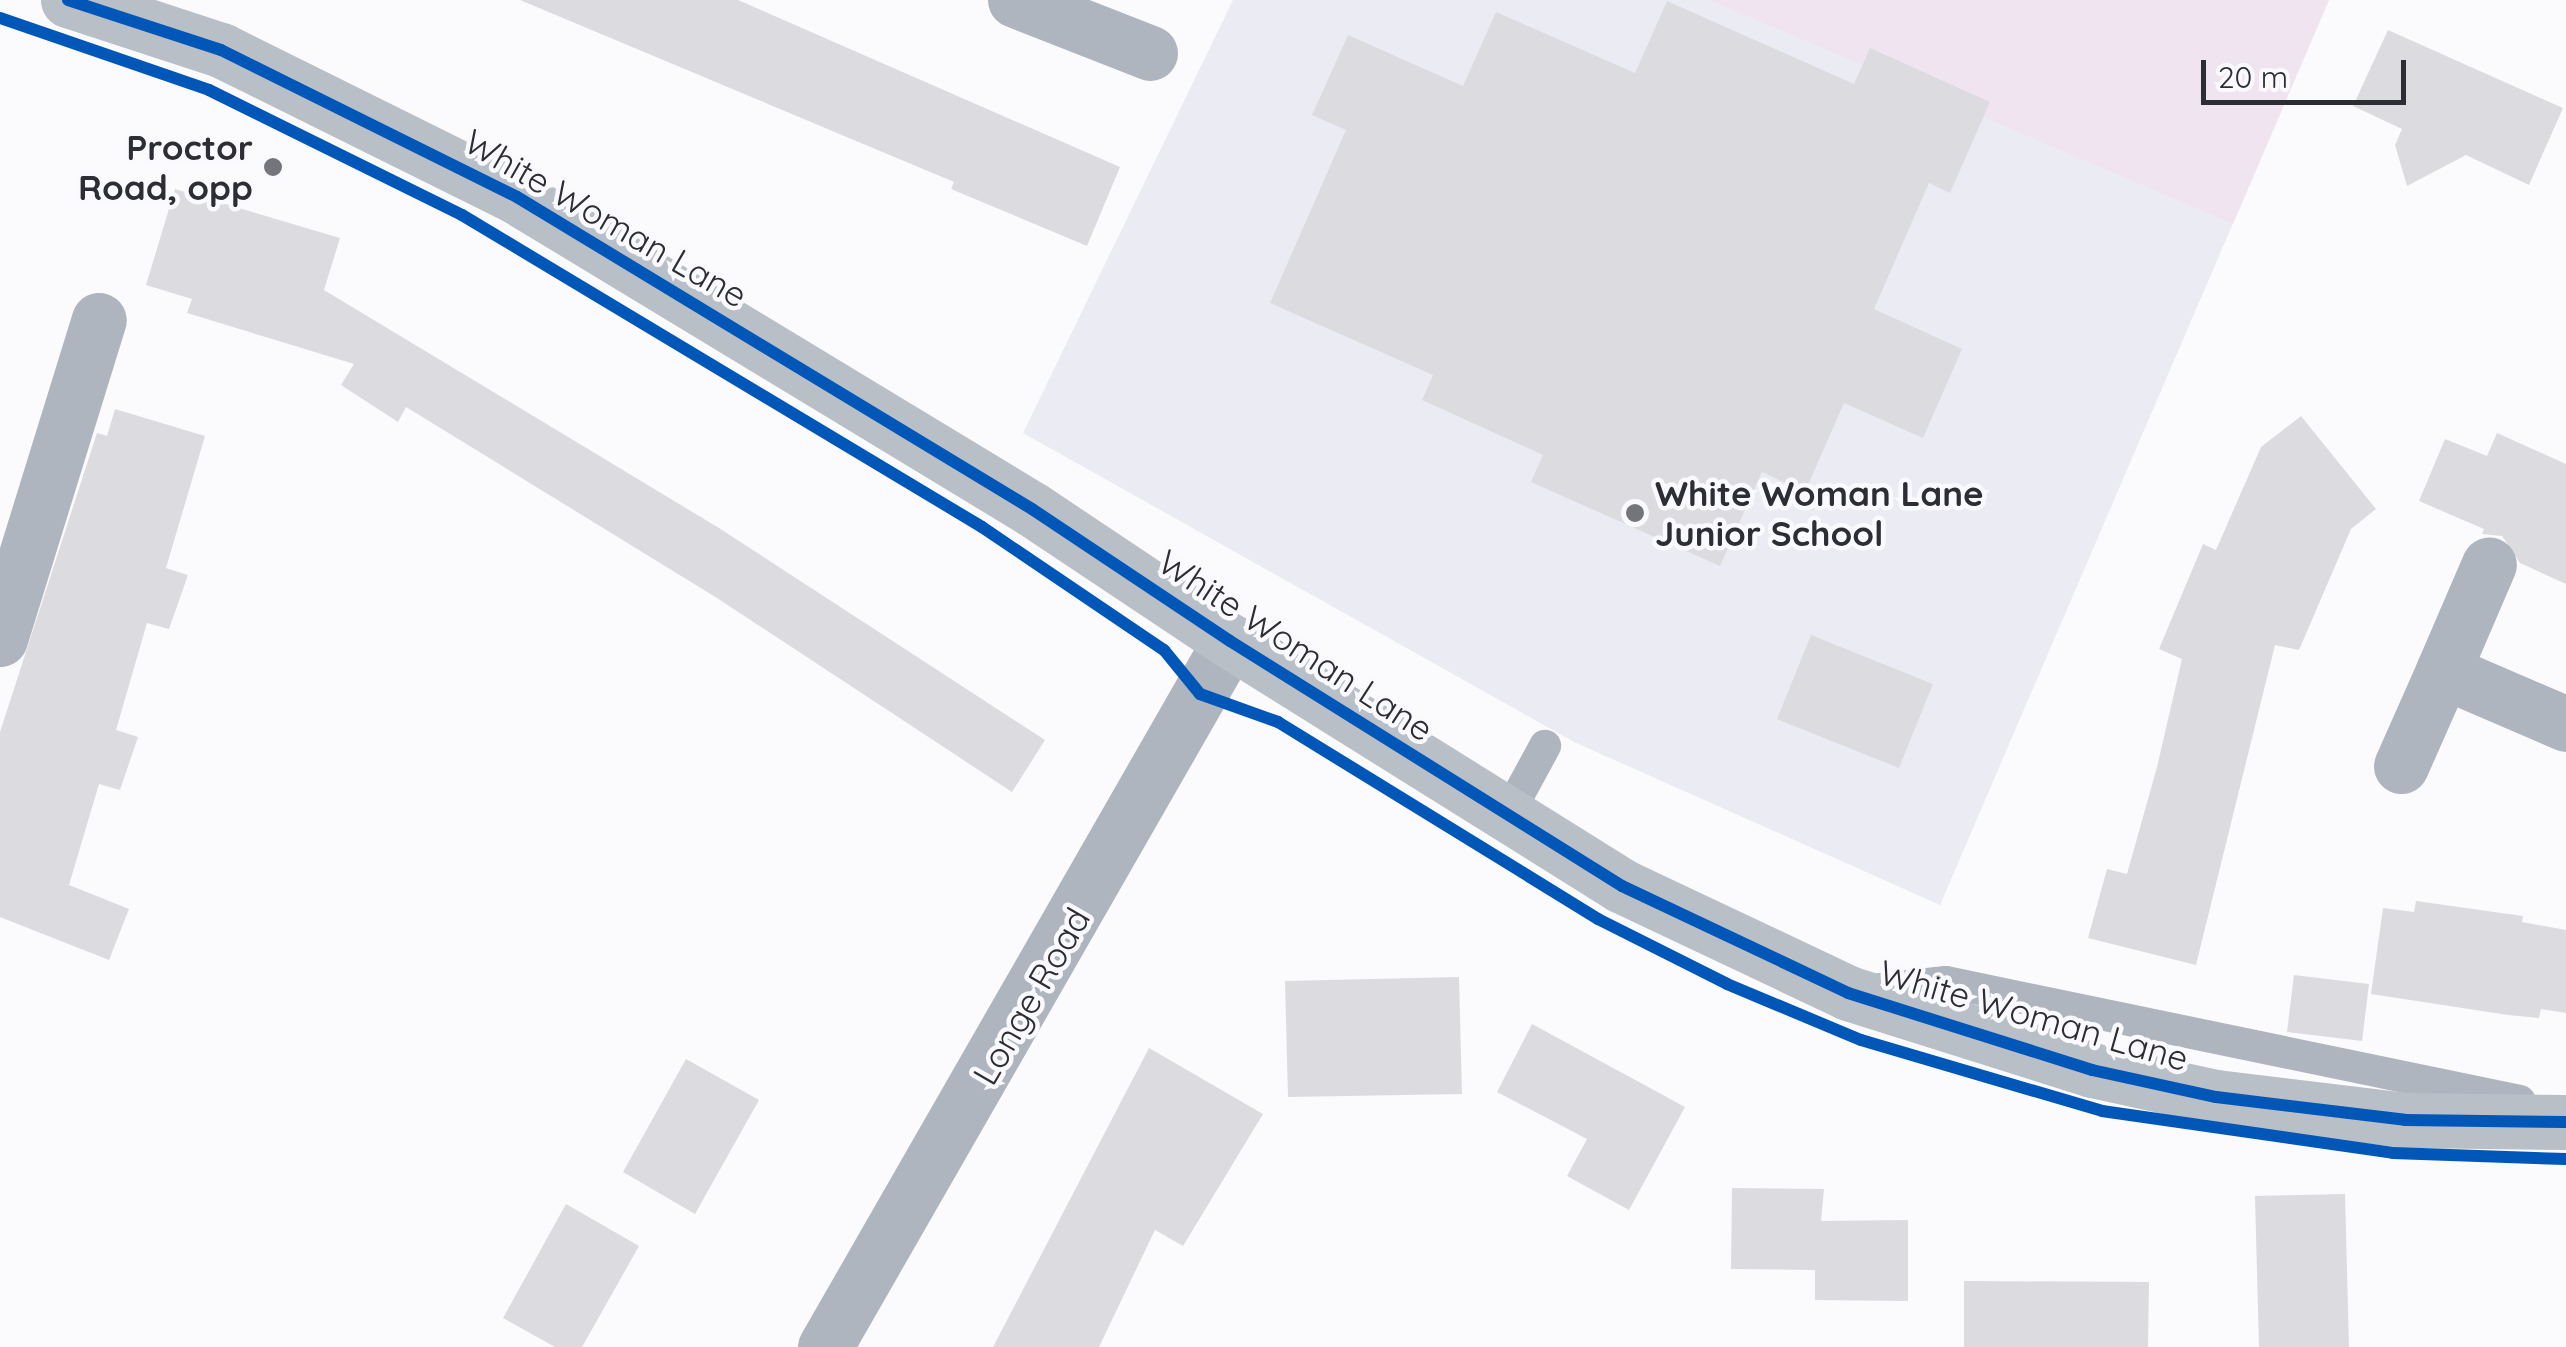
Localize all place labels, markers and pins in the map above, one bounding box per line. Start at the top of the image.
place label: Proctor Road, opp [78,126,253,208]
marker: Proctor Road, opp [262,156,284,178]
place label: White Woman Lane Junior School [1655,472,1984,554]
marker: White Woman Lane Junior School [1624,502,1646,524]

